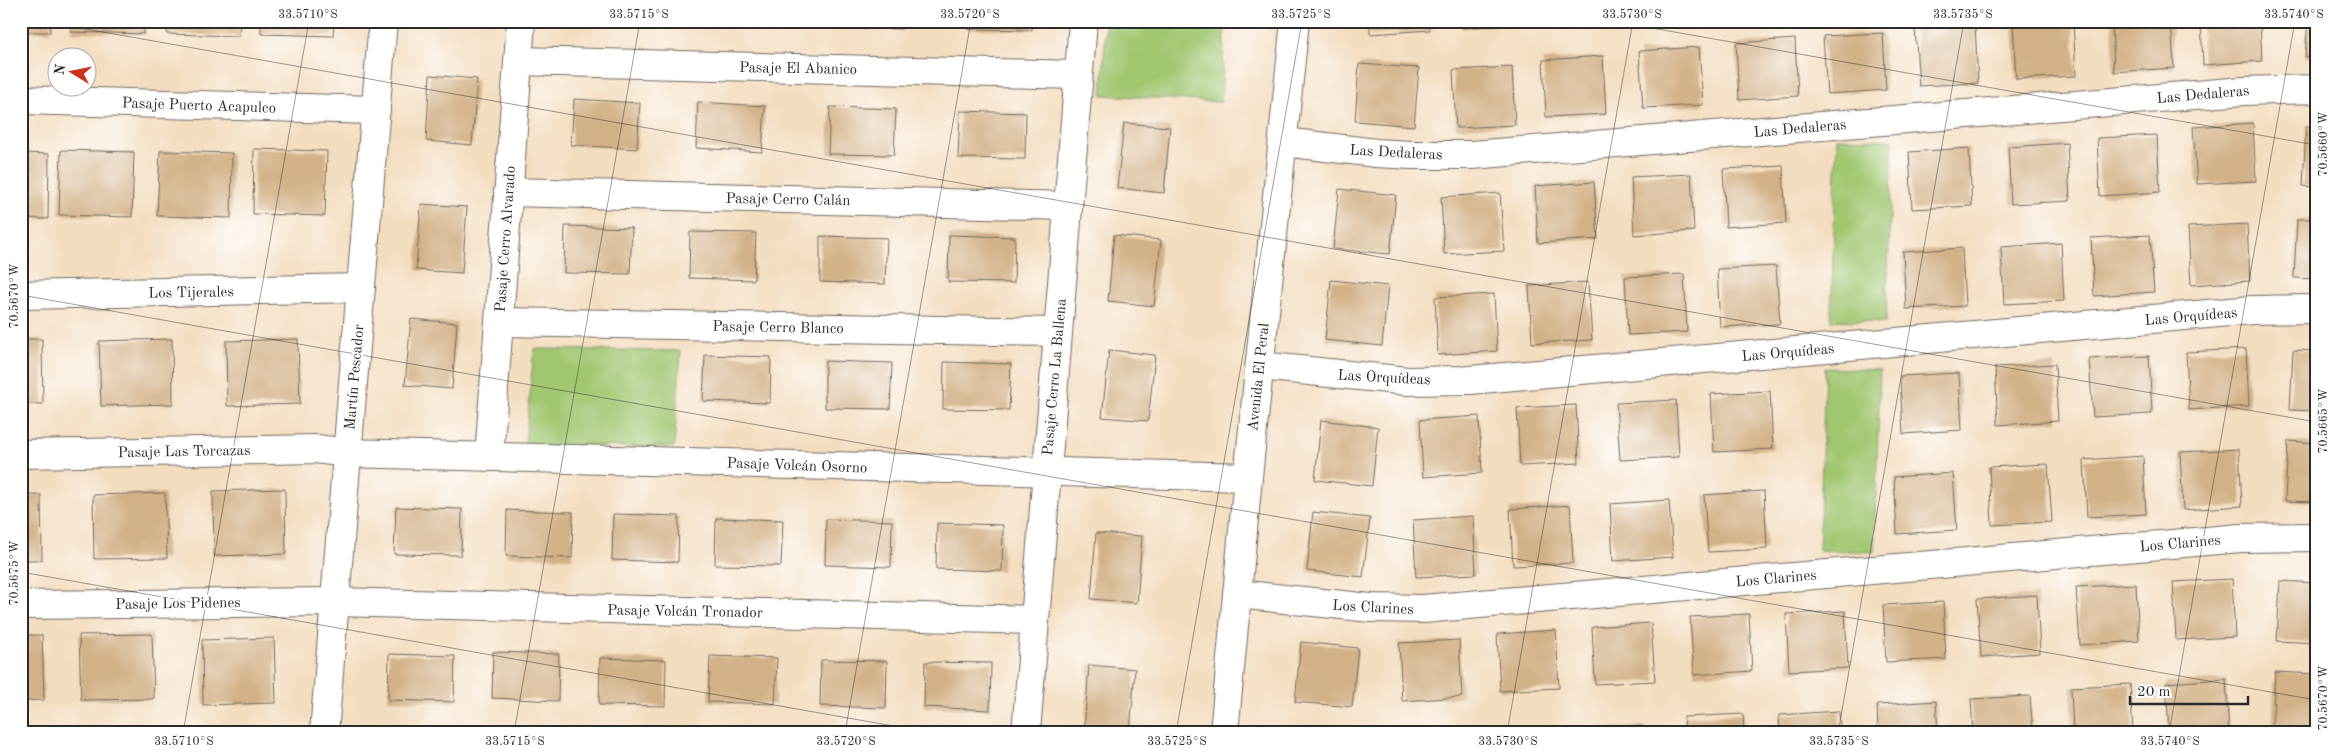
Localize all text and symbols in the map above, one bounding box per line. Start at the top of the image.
text: 33.5710°S [278,8,338,21]
text: 33.5715°S [609,8,669,21]
text: 33.5720°S [940,8,1000,21]
text: 33.5725°S [1271,8,1331,21]
text: 33.5730°S [1602,8,1662,21]
text: 33.5735°S [1933,8,1993,21]
text: 33.5740°S [2264,8,2324,21]
north arrow [48,48,98,98]
street label: Pasaje El Abanico [739,61,857,78]
text: N [52,63,68,76]
street label: Las Dedaleras [2156,84,2250,107]
street label: Pasaje Puerto Acapulco [122,96,276,117]
text: 70.5660°W [2317,111,2330,176]
street label: Las Dedaleras [1753,118,1847,141]
street label: Las Dedaleras [1349,144,1443,163]
street label: Pasaje Cerro Alvarado [494,165,519,313]
street label: Pasaje Cerro Calán [726,192,850,209]
text: 70.5670°W [8,263,21,328]
street label: Los Tijerales [148,285,234,302]
street label: Pasaje Cerro La Ballena [1041,297,1070,456]
street label: Las Orquídeas [2144,306,2238,329]
street label: Pasaje Cerro Blanco [712,320,844,337]
street label: Avenida El Peral [1246,322,1273,432]
street label: Martín Pescador [343,324,368,431]
street label: Las Orquídeas [1741,342,1835,365]
street label: Las Orquídeas [1337,369,1431,388]
text: 70.5665°W [2317,388,2330,453]
street label: Pasaje Las Torcazas [118,444,250,461]
street label: Pasaje Volcán Osorno [726,457,868,476]
street label: Los Clarines [2139,533,2221,556]
text: 70.5675°W [8,540,21,605]
street label: Los Clarines [1735,568,1817,591]
street label: Pasaje Los Pidenes [115,596,241,613]
street label: Los Clarines [1332,599,1414,618]
street label: Pasaje Volcán Tronador [607,604,763,621]
text: 70.5670°W [2317,665,2330,730]
scale bar [2130,674,2247,706]
text: 20 m [2137,685,2171,700]
text: 33.5710°S [154,735,214,748]
text: 33.5715°S [485,735,545,748]
text: 33.5720°S [816,735,876,748]
text: 33.5725°S [1147,735,1207,748]
text: 33.5730°S [1478,735,1538,748]
text: 33.5735°S [1809,735,1869,748]
text: 33.5740°S [2140,735,2200,748]

